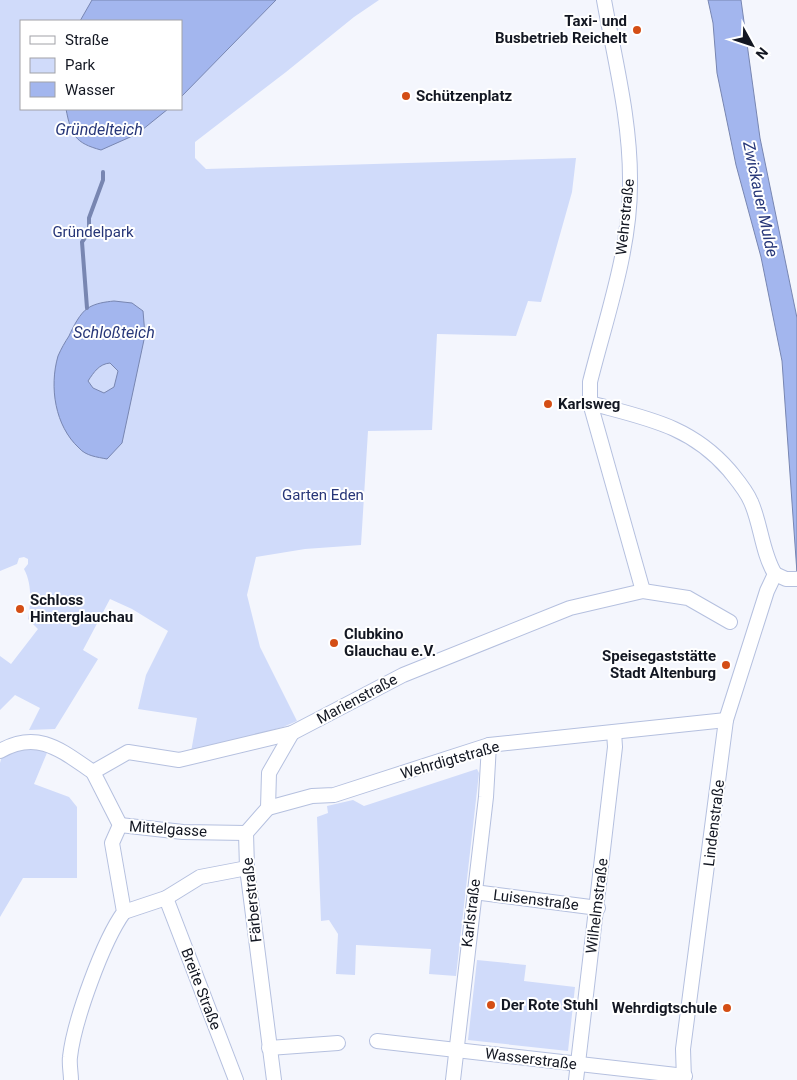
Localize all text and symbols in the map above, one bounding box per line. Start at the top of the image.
place label: Taxi- und Busbetrieb Reichelt [495,12,627,47]
legend [20,20,182,110]
north arrow [727,20,777,70]
marker: Taxi- und Busbetrieb Reichelt [631,24,643,36]
text: Straße [65,31,109,49]
text: N [753,44,771,62]
text: Park [65,56,96,74]
text: Wasser [65,81,115,99]
place label: Schützenplatz [416,87,512,105]
marker: Schützenplatz [400,90,412,102]
water label: Gründelteich [55,120,143,139]
water label: Zwickauer Mulde [739,139,782,259]
street label: Wehrstraße [612,178,638,256]
park label: Gründelpark [52,223,134,241]
water label: Schloßteich [73,323,155,342]
place label: Karlsweg [558,395,620,413]
marker: Karlsweg [542,398,554,410]
park label: Garten Eden [282,486,364,504]
place label: Schloss Hinterglauchau [30,591,133,626]
marker: Schloss Hinterglauchau [14,603,26,615]
place label: Clubkino Glauchau e.V. [344,625,436,660]
marker: Clubkino Glauchau e.V. [328,637,340,649]
place label: Speisegaststätte Stadt Altenburg [602,647,716,682]
marker: Speisegaststätte Stadt Altenburg [720,659,732,671]
street label: Marienstraße [314,670,400,728]
street label: Wehrdigtstraße [398,737,502,783]
street label: Lindenstraße [700,779,728,867]
street label: Mittelgasse [128,817,208,841]
street label: Färberstraße [239,857,265,943]
street label: Wilhelmstraße [582,857,612,955]
street label: Karlstraße [458,878,484,948]
street label: Luisenstraße [492,886,580,914]
street label: Breite Straße [177,946,225,1032]
place label: Der Rote Stuhl [501,996,598,1014]
marker: Der Rote Stuhl [485,999,497,1011]
place label: Wehrdigtschule [612,999,717,1017]
marker: Wehrdigtschule [721,1002,733,1014]
street label: Wasserstraße [484,1044,578,1074]

